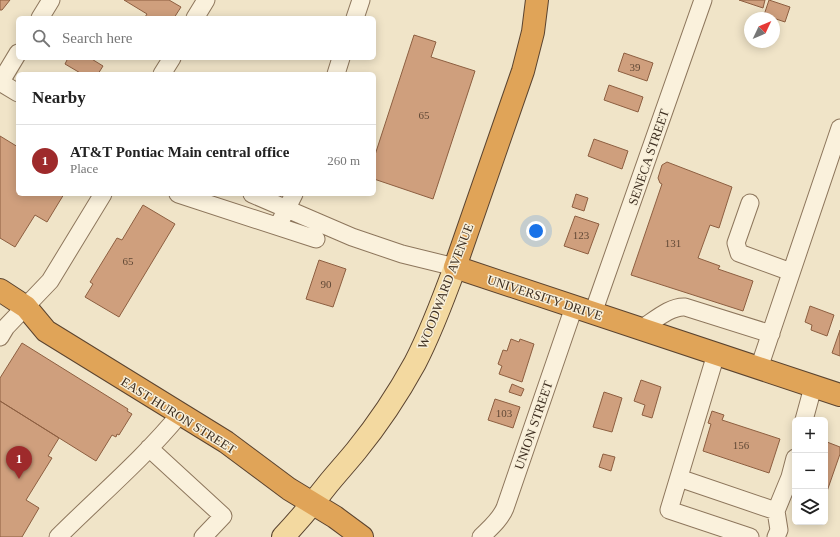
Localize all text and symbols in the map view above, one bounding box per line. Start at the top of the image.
north arrow [744,12,780,48]
search box [16,16,376,60]
icon: search [30,27,52,49]
text: Search here [62,30,132,46]
house number: 39 [630,61,641,73]
text: Nearby [32,88,86,107]
street label: SENECA STREET [625,107,672,207]
house number: 65 [419,109,430,121]
text: AT&T Pontiac Main central office [70,144,289,160]
text: 1 [42,153,48,168]
text: 260 m [327,153,360,168]
text: Place [70,161,98,176]
street label: WOODWARD AVENUE [415,221,476,351]
your location [526,221,546,241]
house number: 123 [573,229,590,241]
house number: 131 [665,237,681,249]
house number: 65 [123,255,134,267]
street label: UNIVERSITY DRIVE [485,272,605,323]
house number: 90 [321,278,332,290]
street label: EAST HURON STREET [119,374,239,457]
street label: UNION STREET [511,379,556,471]
house number: 103 [496,407,513,419]
map controls [792,417,828,525]
button: + [792,417,828,453]
house number: 156 [733,439,750,451]
pin: 1 [6,446,32,479]
button: − [792,453,828,489]
button: layers [792,489,828,525]

